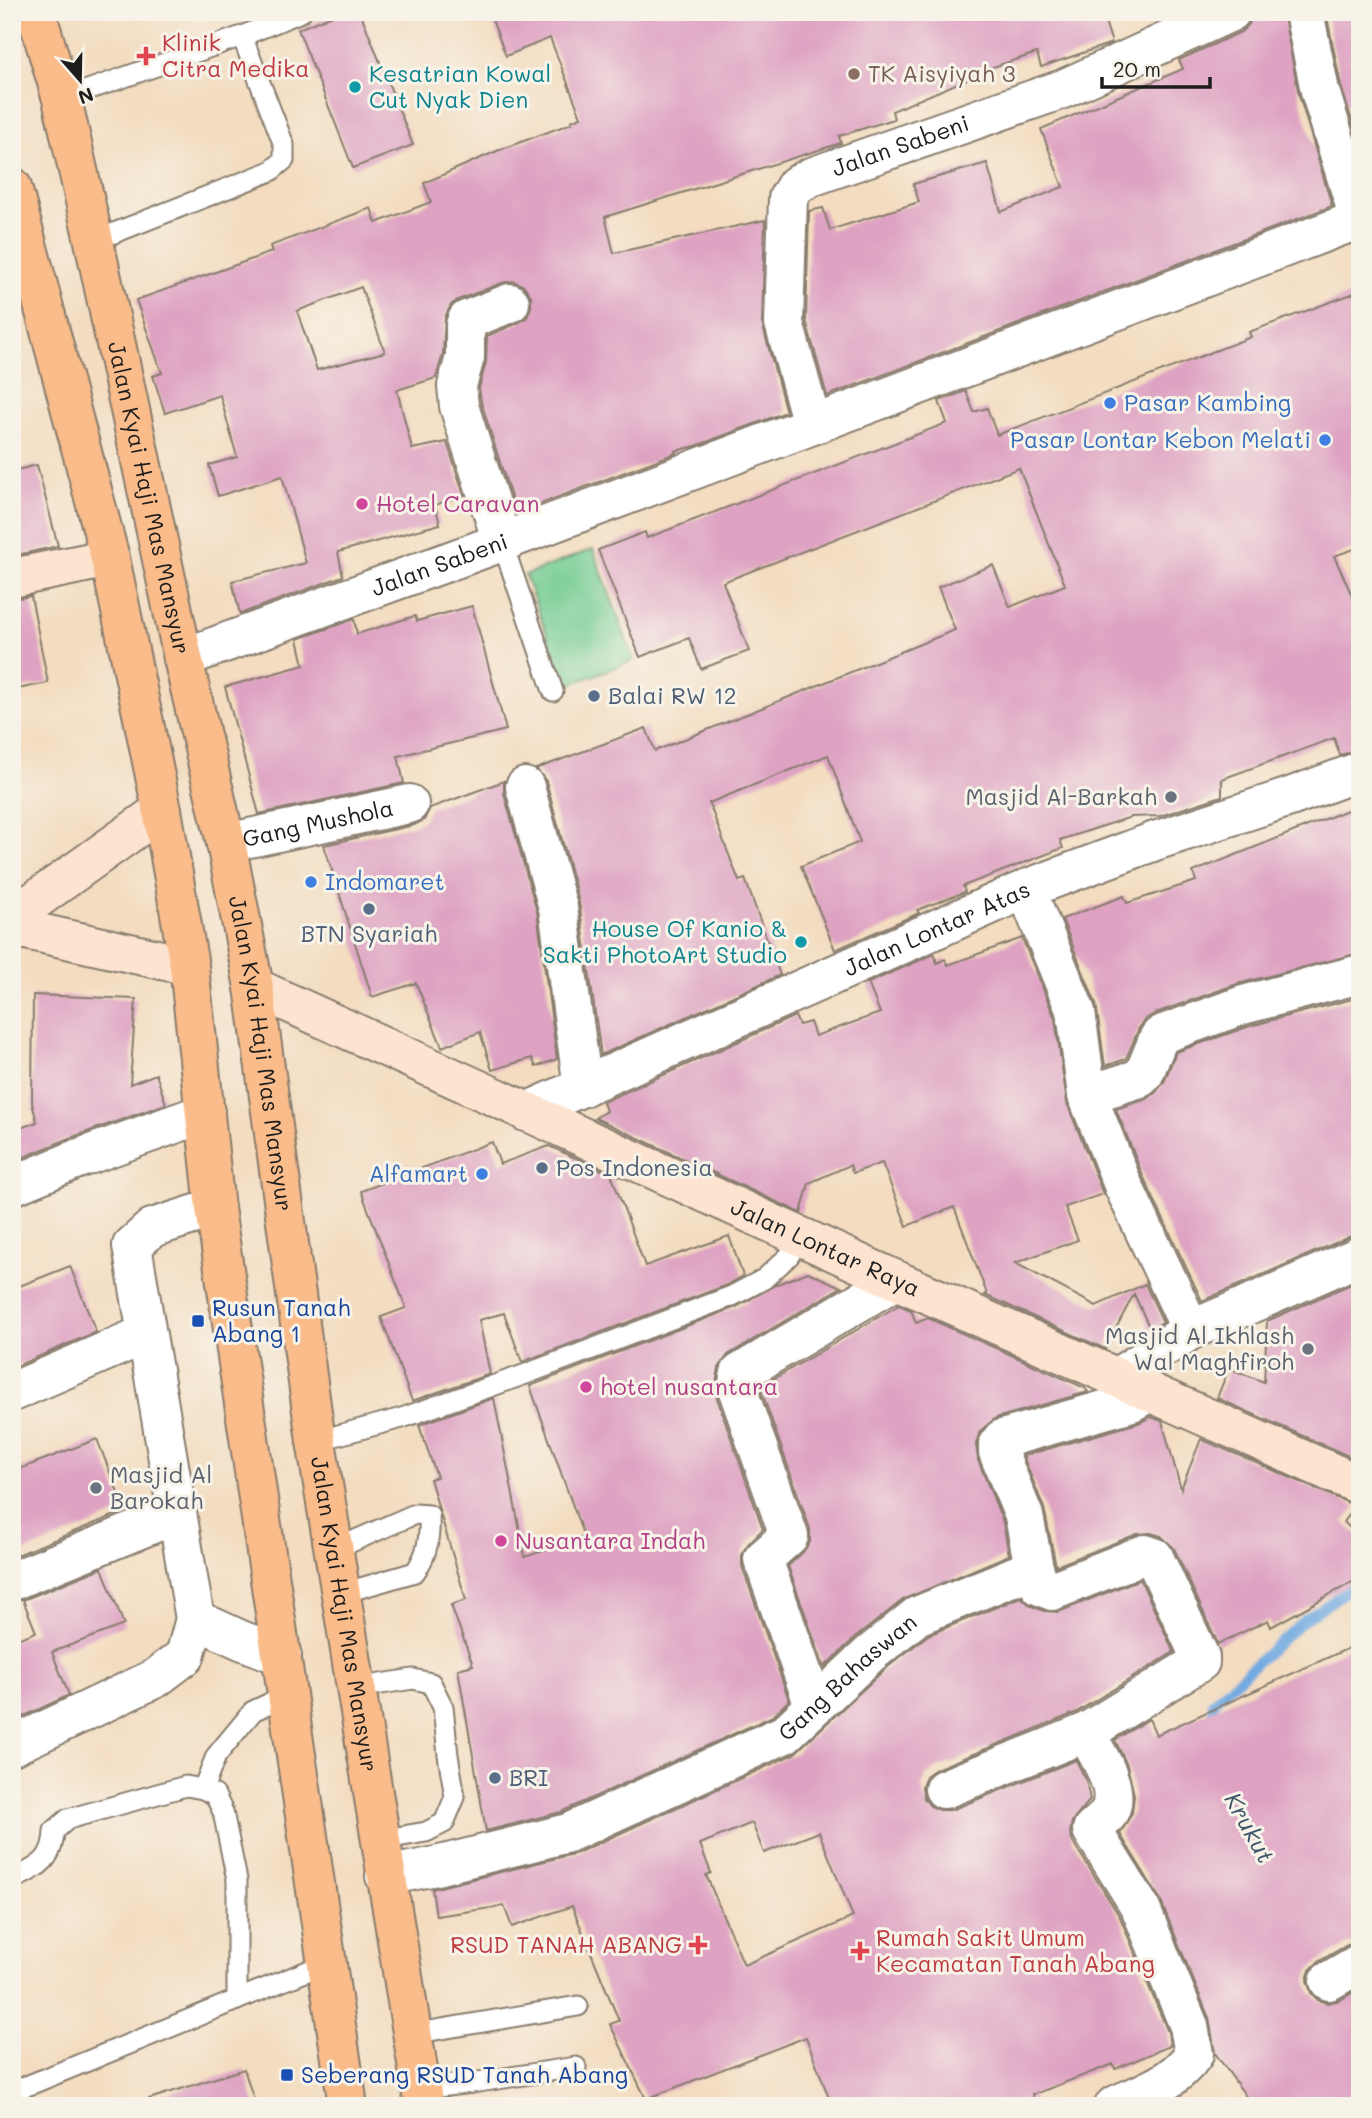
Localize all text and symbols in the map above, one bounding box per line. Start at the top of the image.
place label: Klinik Citra Medika [162,27,310,83]
north arrow [46,46,116,116]
marker: Klinik Citra Medika [136,46,156,66]
scale bar [1102,46,1211,90]
text: 20 m [1113,55,1161,82]
place label: Kesatrian Kowal Cut Nyak Dien [369,58,551,114]
place label: TK Aisyiyah 3 [868,58,1015,88]
marker: TK Aisyiyah 3 [846,66,862,82]
marker: Kesatrian Kowal Cut Nyak Dien [347,79,363,95]
text: N [75,82,97,111]
street label: Jalan Sabeni [828,107,973,183]
street label: Jalan Kyai Haji Mas Mansyur [102,339,198,657]
place label: Pasar Kambing [1124,387,1291,417]
marker: Pasar Kambing [1102,395,1118,411]
place label: Pasar Lontar Kebon Melati [1010,424,1311,454]
marker: Pasar Lontar Kebon Melati [1317,432,1333,448]
place label: Hotel Caravan [376,488,539,518]
marker: Hotel Caravan [354,496,370,512]
street label: Jalan Sabeni [367,525,512,602]
place label: Balai RW 12 [608,680,737,710]
marker: Balai RW 12 [586,688,602,704]
place label: Masjid Al-Barkah [965,781,1157,811]
marker: Masjid Al-Barkah [1163,789,1179,805]
street label: Gang Mushola [239,792,396,853]
place label: Indomaret [325,866,445,896]
street label: Jalan Lontar Atas [839,873,1034,982]
marker: Indomaret [303,874,319,890]
street label: Jalan Kyai Haji Mas Mansyur [223,893,300,1213]
marker: BTN Syariah [361,901,377,917]
place label: House Of Kanio & Sakti PhotoArt Studio [543,913,787,969]
place label: BTN Syariah [301,918,437,948]
marker: House Of Kanio & Sakti PhotoArt Studio [793,934,809,950]
place label: Pos Indonesia [556,1152,713,1182]
place label: Alfamart [369,1158,468,1188]
marker: Pos Indonesia [534,1160,550,1176]
marker: Alfamart [474,1166,490,1182]
street label: Jalan Lontar Raya [726,1191,925,1303]
place label: Rusun Tanah Abang 1 [212,1292,350,1348]
marker: Rusun Tanah Abang 1 [190,1313,206,1329]
place label: Masjid Al Ikhlash Wal Maghfiroh [1105,1320,1294,1376]
marker: Masjid Al Ikhlash Wal Maghfiroh [1300,1341,1316,1357]
place label: hotel nusantara [600,1371,778,1401]
marker: hotel nusantara [578,1379,594,1395]
street label: Jalan Kyai Haji Mas Mansyur [305,1454,385,1774]
place label: Masjid Al Barokah [110,1459,212,1515]
marker: Masjid Al Barokah [88,1480,104,1496]
place label: Nusantara Indah [515,1525,705,1555]
marker: Nusantara Indah [493,1533,509,1549]
street label: Gang Bahaswan [771,1606,923,1747]
place label: BRI [509,1762,548,1792]
marker: BRI [487,1770,503,1786]
water label: Krukut [1218,1786,1282,1868]
place label: Rumah Sakit Umum Kecamatan Tanah Abang [876,1922,1155,1978]
place label: RSUD TANAH ABANG [450,1929,682,1959]
marker: RSUD TANAH ABANG [688,1935,708,1955]
marker: Rumah Sakit Umum Kecamatan Tanah Abang [850,1941,870,1961]
place label: Seberang RSUD Tanah Abang [301,2059,628,2089]
marker: Seberang RSUD Tanah Abang [279,2067,295,2083]

